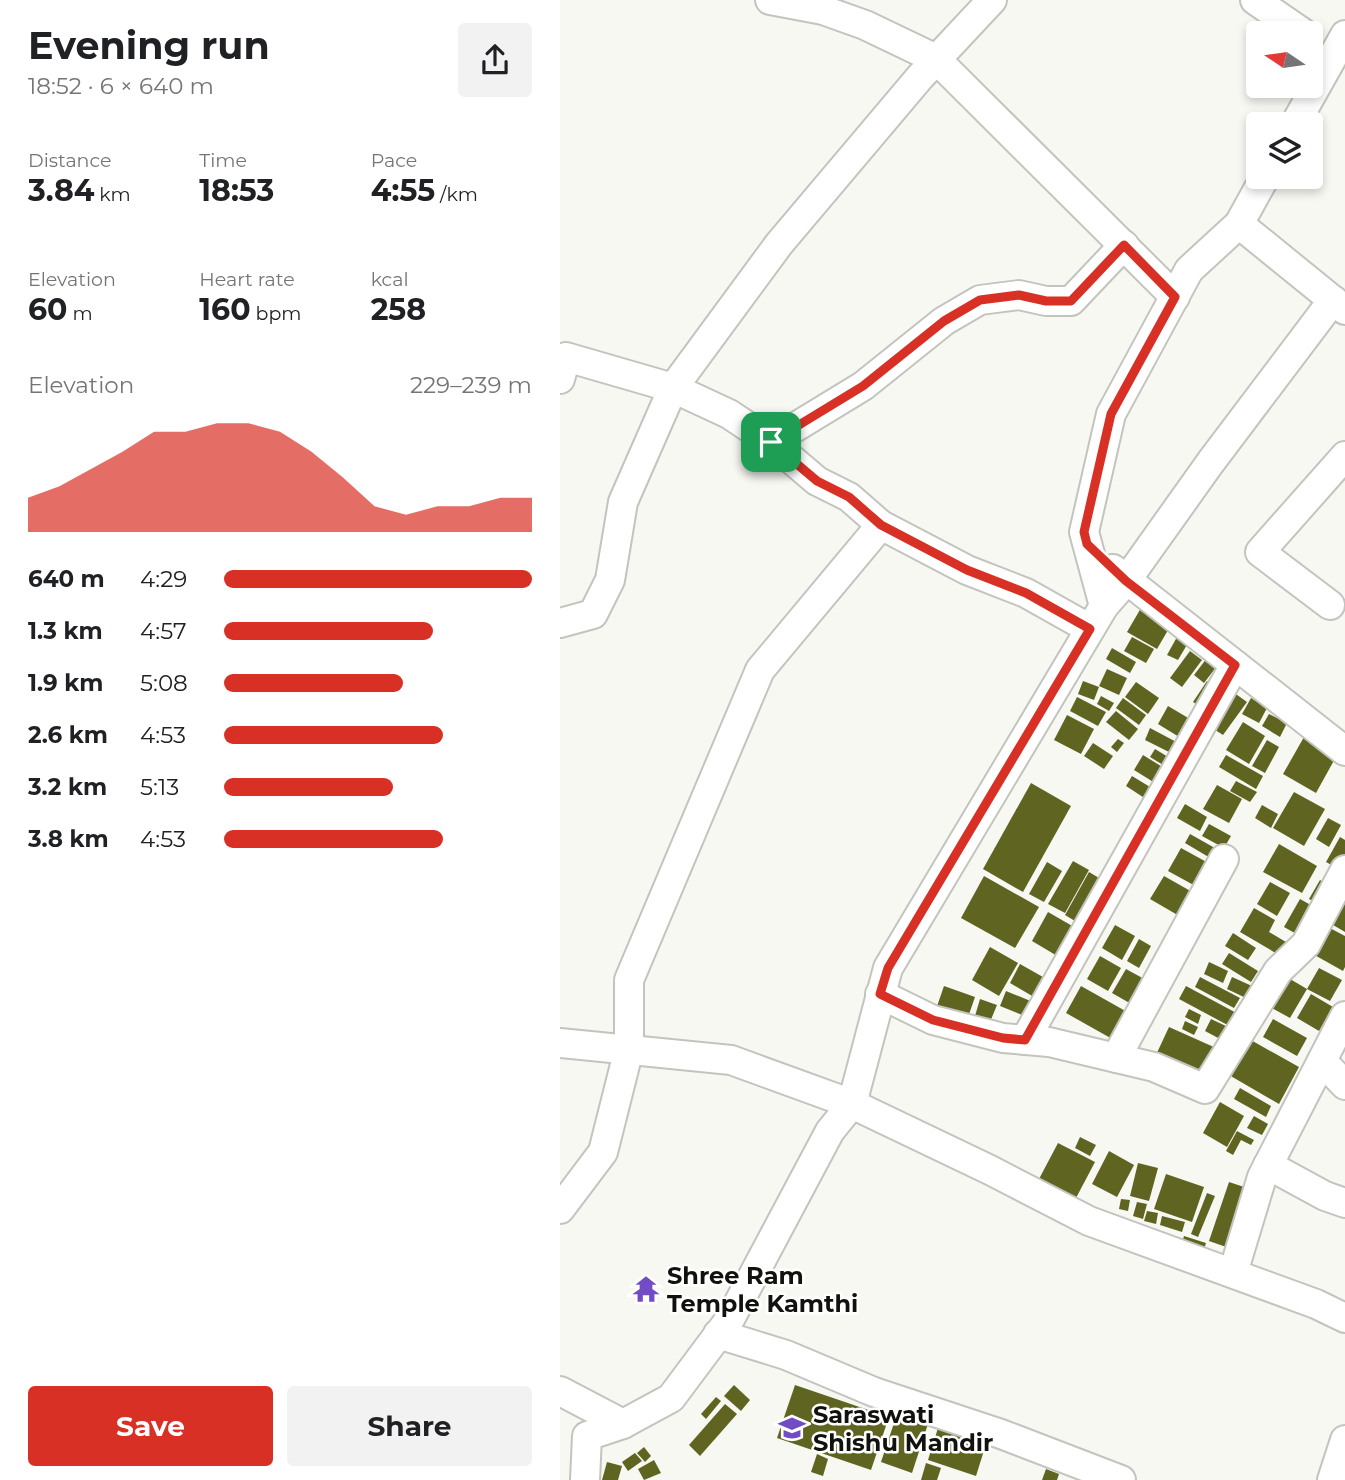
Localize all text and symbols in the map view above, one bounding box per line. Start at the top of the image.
north arrow [1246,21,1323,98]
map controls [1246,21,1323,189]
text: Evening run [28,22,270,69]
button: share [458,23,532,97]
text: 18:52 · 6 × 640 m [28,72,214,100]
button: layers [1246,112,1323,189]
text: Distance [28,149,111,172]
text: Time [199,149,247,172]
text: Pace [371,149,417,172]
text: 3.84 [28,172,94,209]
text: 18:53 [199,172,274,209]
text: 4:55 [371,172,435,209]
text: km [94,183,131,206]
text: /km [435,183,478,206]
text: Elevation [28,268,116,291]
text: Heart rate [199,268,295,291]
text: kcal [371,268,409,291]
text: 60 [28,291,67,328]
text: 160 [199,291,251,328]
text: 258 [371,291,426,328]
text: m [67,302,93,325]
text: bpm [251,302,301,325]
text: Elevation [28,371,134,399]
text: 229–239 m [410,371,532,399]
pin [741,412,801,472]
icon: arrive [752,423,790,461]
text: 640 m [28,565,105,593]
text: 4:29 [140,565,187,593]
text: 1.3 km [28,617,103,645]
text: 4:57 [140,617,186,645]
text: 1.9 km [28,669,103,697]
text: 5:08 [140,669,188,697]
text: 2.6 km [28,721,108,749]
text: 4:53 [140,721,186,749]
text: 3.2 km [28,773,107,801]
text: 5:13 [140,773,179,801]
text: 3.8 km [28,825,109,853]
text: 4:53 [140,825,186,853]
place label: Shree Ram Temple Kamthi [667,1261,858,1318]
temple icon: Shree Ram Temple Kamthi [631,1274,661,1304]
button: Save [28,1386,273,1466]
button: Share [287,1386,532,1466]
place label: Saraswati Shishu Mandir [813,1400,993,1457]
school or university icon: Saraswati Shishu Mandir [777,1413,807,1443]

